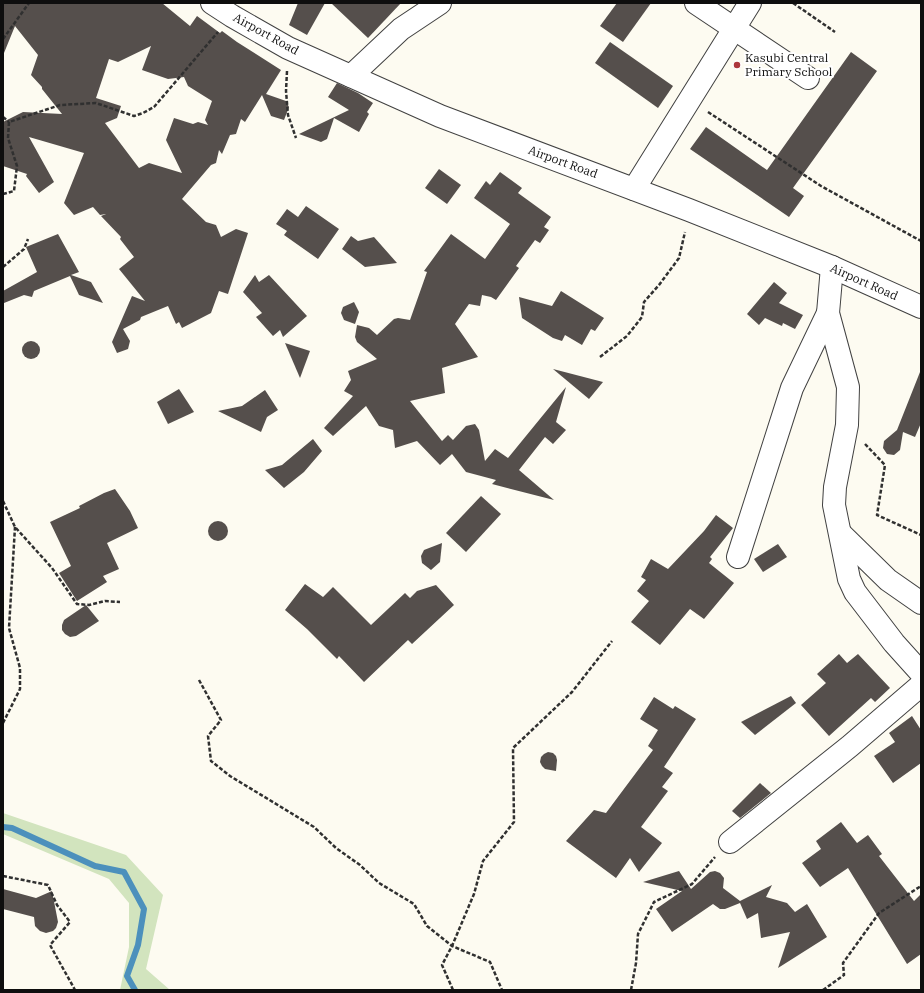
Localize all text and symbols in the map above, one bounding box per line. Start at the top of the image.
street label: Airport Road [231,9,302,58]
place label: Kasubi Central Primary School [745,50,833,79]
marker: Kasubi Central Primary School [732,60,742,70]
street label: Airport Road [526,142,600,181]
street label: Airport Road [828,260,900,303]

